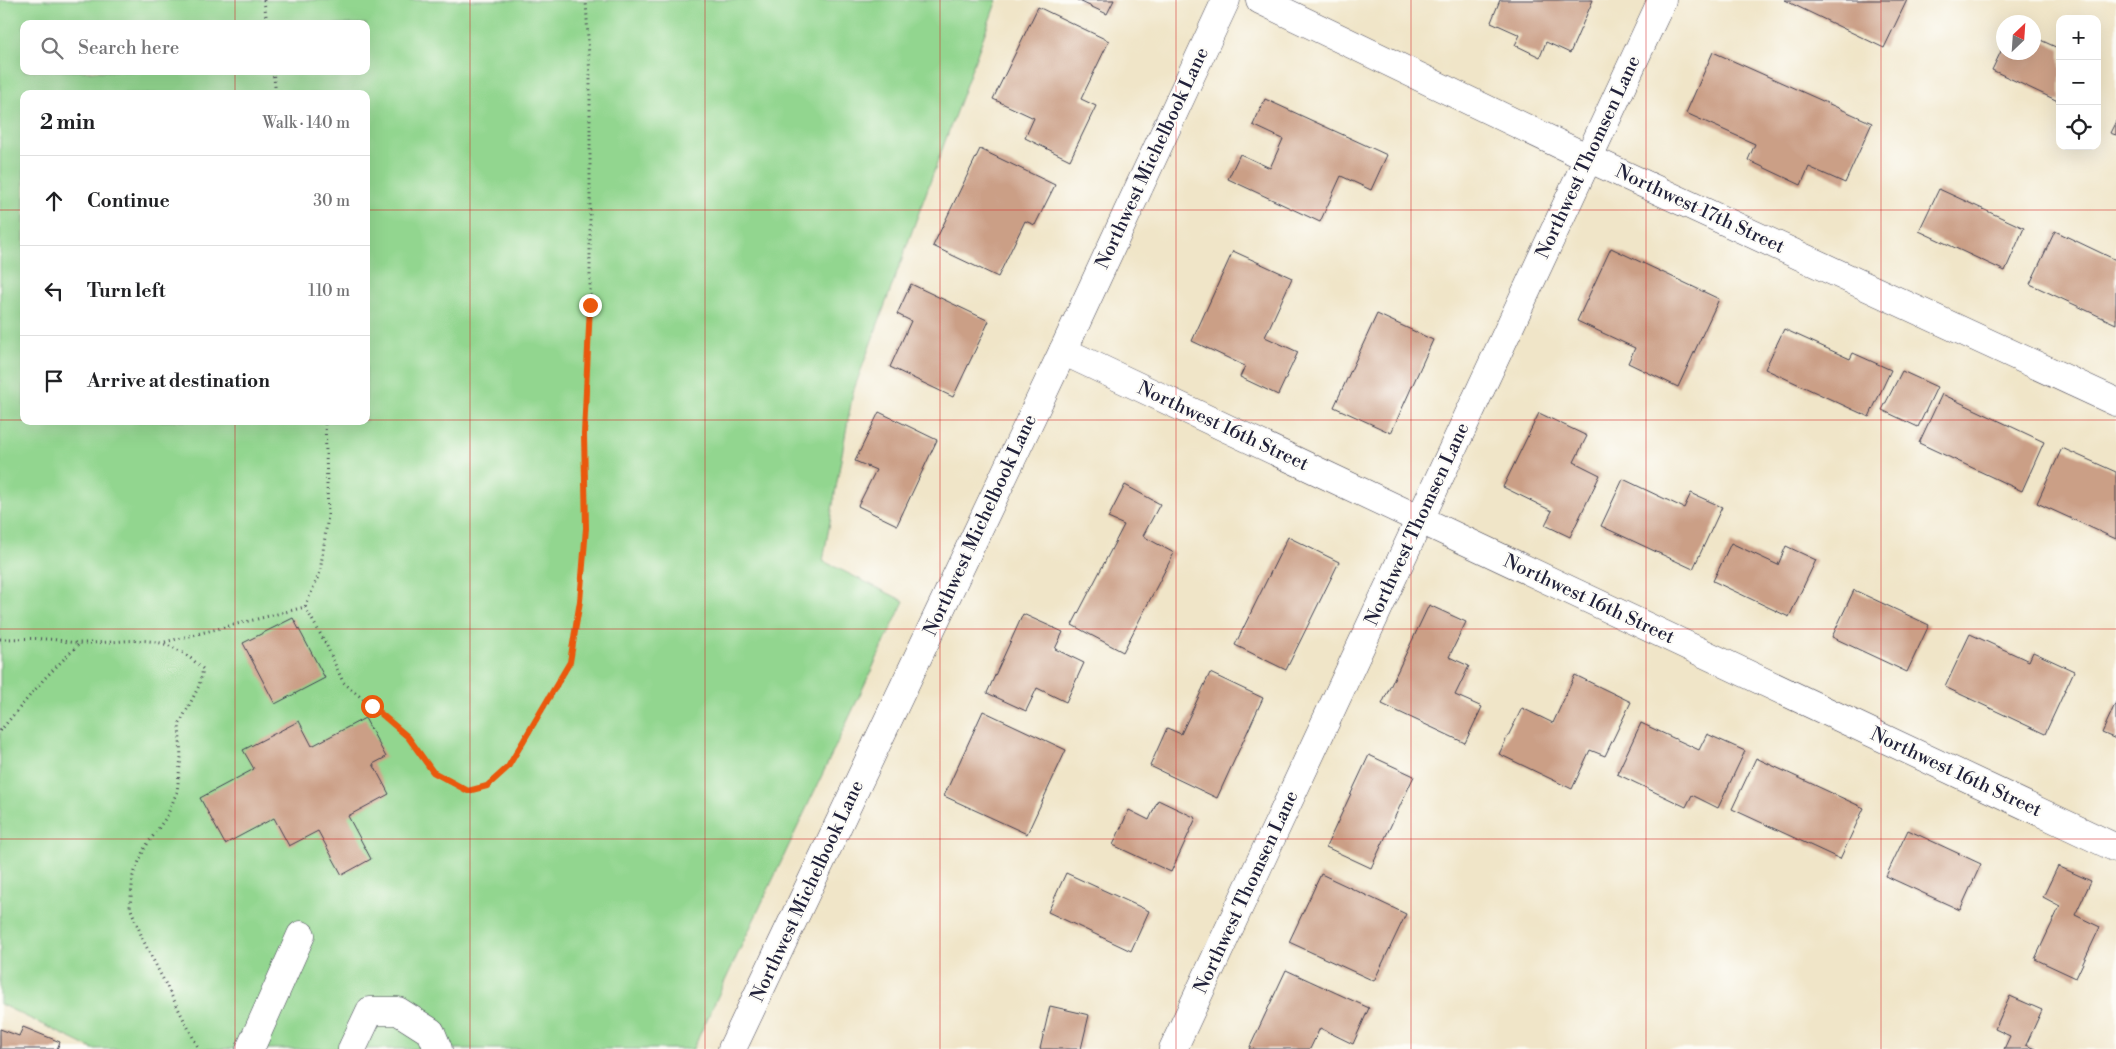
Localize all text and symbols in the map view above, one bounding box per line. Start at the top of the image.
north arrow [1996,15,2041,60]
map controls [2056,15,2101,150]
button: + [2056,15,2101,60]
search box [20,20,370,75]
icon: search [38,34,66,62]
text: Search here [78,36,179,60]
street label: Northwest Michelbook Lane [1090,44,1214,272]
street label: Northwest Thomsen Lane [1530,52,1646,262]
button: − [2056,60,2101,105]
button: locate [2056,105,2101,150]
text: 2 min [40,110,95,136]
text: Walk · 140 m [262,113,350,133]
street label: Northwest 17th Street [1612,159,1789,259]
icon: ahead [40,187,68,215]
text: Continue [87,189,170,213]
text: 30 m [313,191,350,211]
icon: left [40,277,68,305]
text: Turn left [87,279,166,303]
text: 110 m [308,281,350,301]
route end [579,294,602,317]
icon: arrive [40,367,68,395]
text: Arrive at destination [87,369,270,393]
street label: Northwest 16th Street [1134,376,1313,476]
street label: Northwest Michelbook Lane [918,411,1042,639]
street label: Northwest Thomsen Lane [1359,419,1475,629]
street label: Northwest 16th Street [1500,549,1679,649]
route start [361,695,384,718]
street label: Northwest 16th Street [1867,722,2046,822]
street label: Northwest Michelbook Lane [745,777,869,1005]
street label: Northwest Thomsen Lane [1188,787,1304,997]

